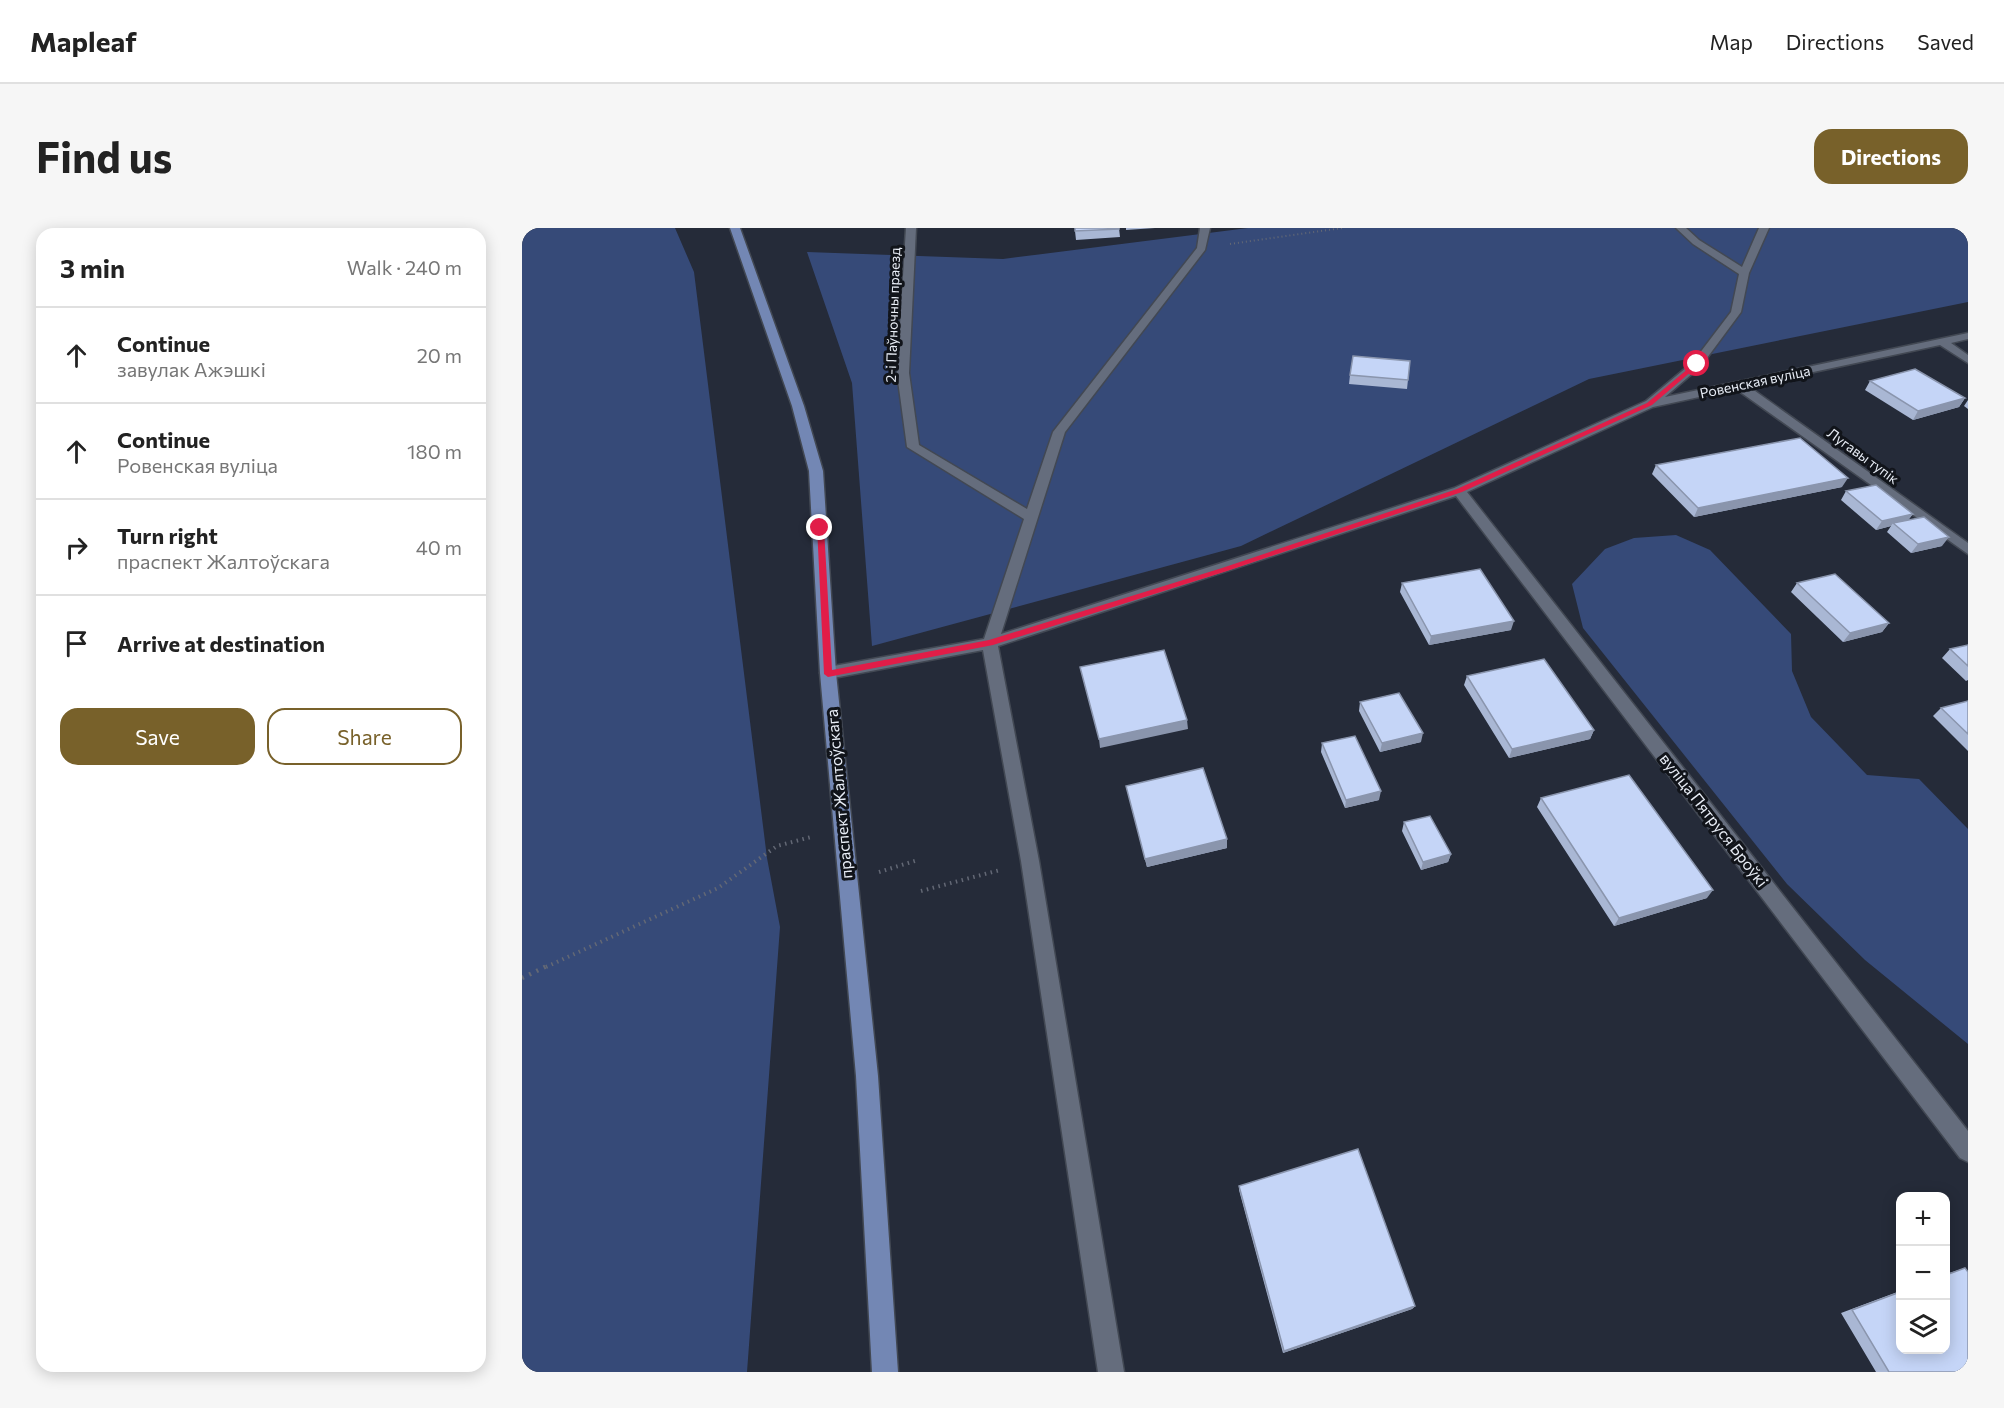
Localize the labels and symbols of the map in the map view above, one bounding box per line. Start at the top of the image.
street label: 2-і Паўночны праезд [882,247,903,383]
route start [1683,350,1709,376]
street label: Ровенская вуліца [1698,361,1812,402]
street label: Лугавы тупік [1824,424,1903,488]
route end [806,514,832,540]
street label: праспект Жалтоўскага [822,708,855,880]
street label: вуліца Пятруся Броўкі [1656,749,1772,890]

